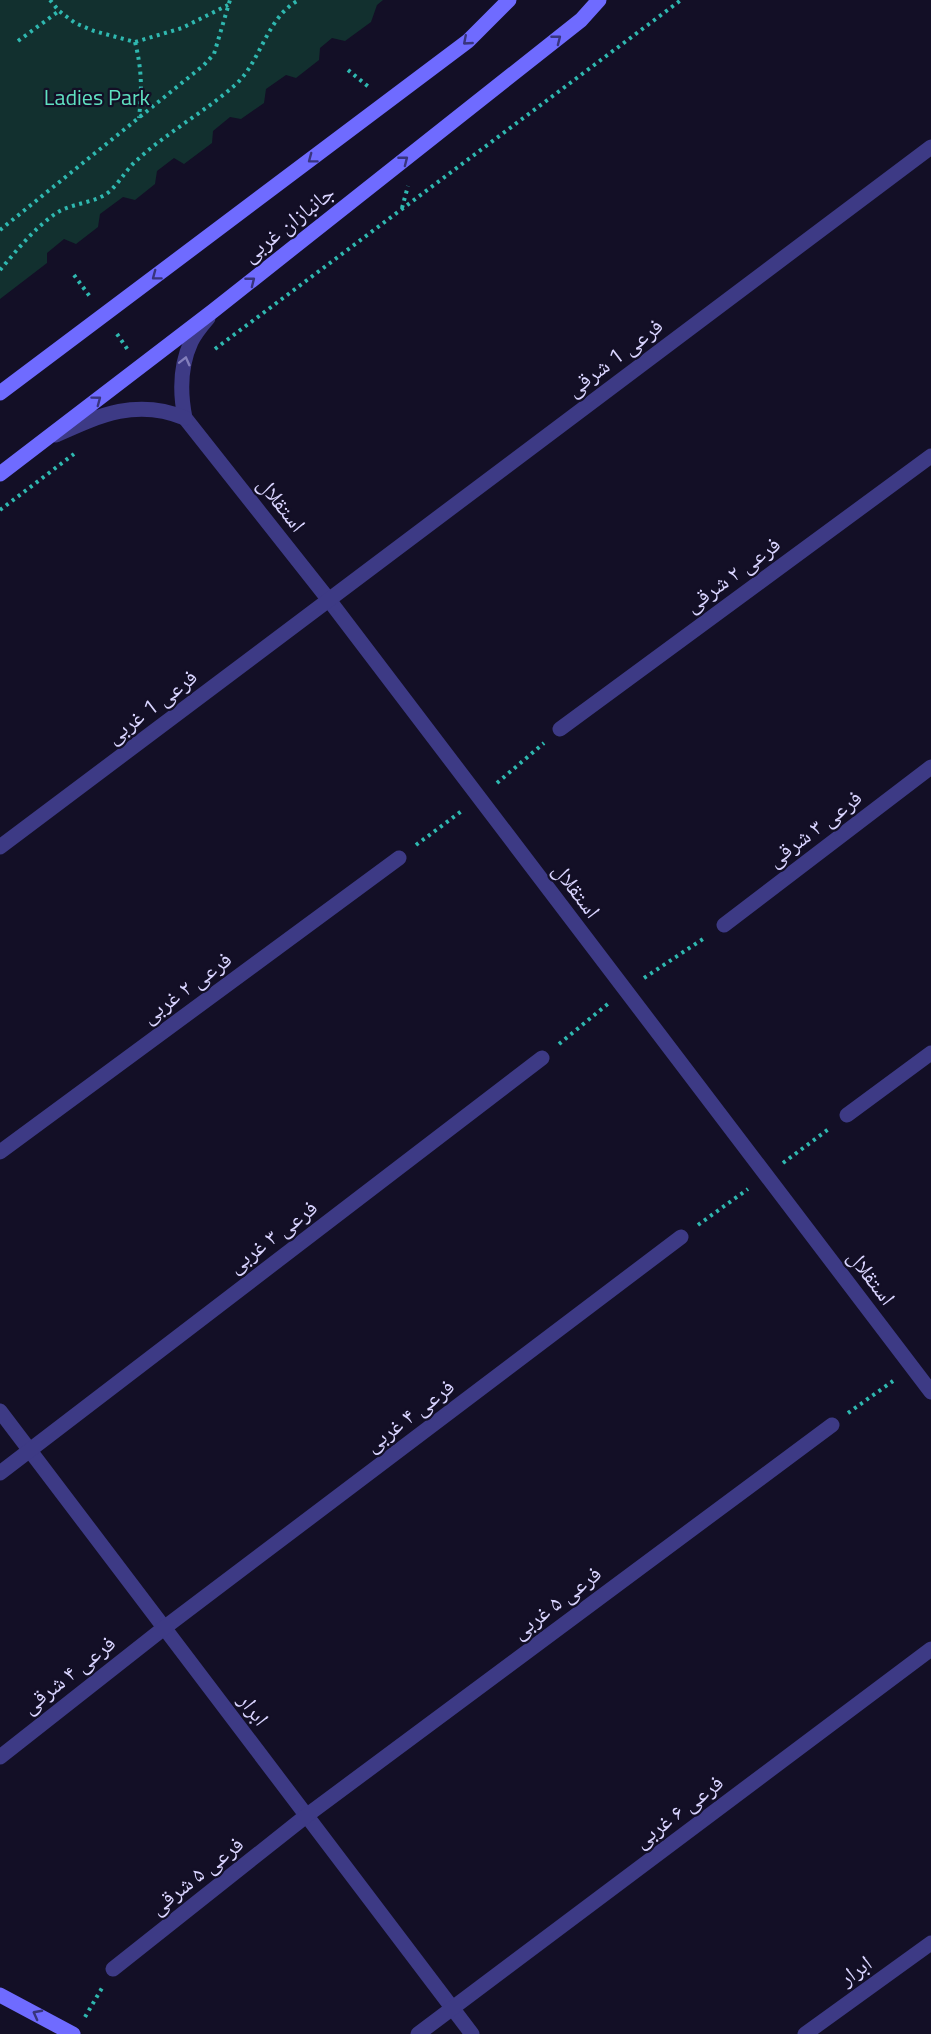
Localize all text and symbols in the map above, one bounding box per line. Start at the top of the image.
one-way arrow [463,34,474,45]
one-way arrow [550,35,561,46]
park label: Ladies Park [44,80,151,114]
one-way arrow [307,151,318,162]
one-way arrow [397,156,408,167]
street label: جانبازان غربی [234,176,342,270]
one-way arrow [152,269,163,280]
one-way arrow [244,277,255,288]
street label: فرعی 1 شرقی [558,309,670,405]
one-way arrow [178,356,191,366]
one-way arrow [90,396,101,407]
street label: استقلال [249,469,315,539]
street label: فرعی ۲ شرقی [677,527,787,621]
street label: فرعی 1 غربی [98,660,204,752]
street label: فرعی ۳ شرقی [759,781,869,875]
street label: استقلال [545,855,609,925]
street label: فرعی ۲ غربی [133,942,239,1032]
street label: فرعی ۳ غربی [220,1191,324,1281]
street label: استقلال [840,1242,904,1312]
street label: فرعی ۴ غربی [357,1370,461,1460]
street label: فرعی ۵ غربی [504,1557,608,1647]
street label: فرعی ۴ شرقی [14,1626,122,1722]
street label: ابرار [230,1684,278,1733]
street label: فرعی ۶ غربی [626,1766,730,1856]
street label: فرعی ۵ شرقی [142,1827,250,1923]
street label: ابرار [830,1946,879,1994]
one-way arrow [32,2010,43,2021]

